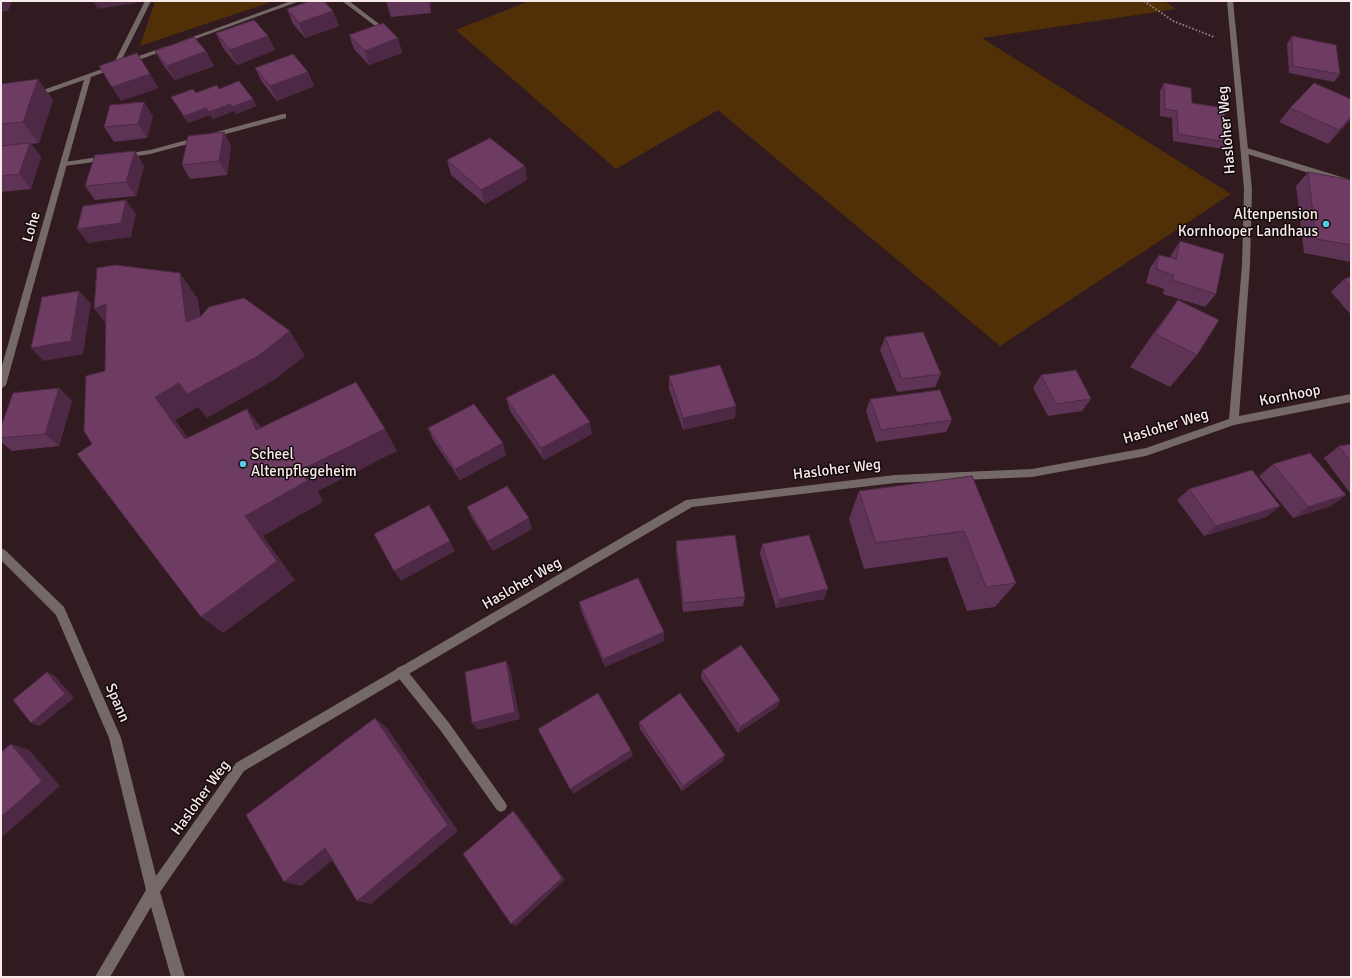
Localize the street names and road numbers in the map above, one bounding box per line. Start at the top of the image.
street label: Hasloher Weg [1214,85,1240,175]
street label: Lohe [19,210,45,244]
street label: Kornhoop [1258,381,1322,411]
street label: Hasloher Weg [1121,405,1211,449]
street label: Hasloher Weg [792,456,882,484]
street label: Hasloher Weg [479,554,565,614]
street label: Spann [101,681,133,725]
street label: Hasloher Weg [168,757,234,839]

